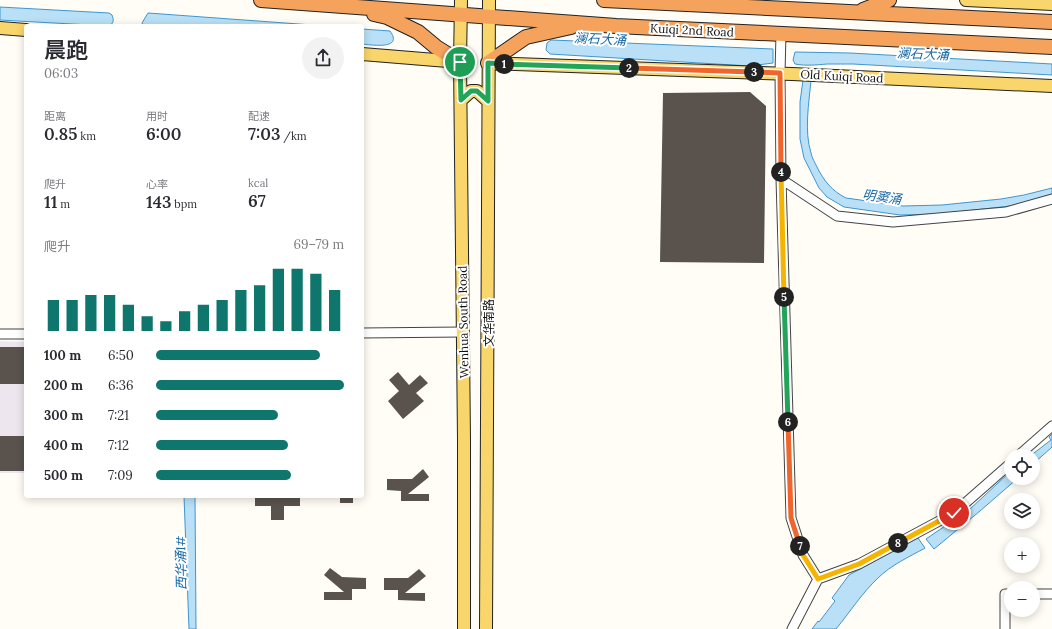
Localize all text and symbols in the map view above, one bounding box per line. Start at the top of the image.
street label: Kuiqi 2nd Road [650,20,734,40]
water label: 澜石大涌 [574,29,628,49]
text: 晨跑 [44,36,88,64]
button: share [302,37,344,79]
pin [443,45,477,79]
water label: 澜石大涌 [897,45,951,63]
icon: arrive [449,51,471,73]
pin: 1 [494,54,514,74]
text: 1 [502,57,506,71]
pin: 2 [619,58,639,78]
text: 2 [626,61,632,75]
pin: 3 [744,62,764,82]
text: 06:03 [44,65,78,82]
text: 3 [751,65,757,79]
street label: Old Kuiqi Road [800,66,884,86]
text: 距离 [44,109,66,123]
text: 用时 [146,109,168,123]
text: 配速 [248,109,270,123]
text: 0.85 [44,123,77,145]
text: 6:00 [146,123,182,145]
text: 7:03 [248,123,280,145]
text: km [77,129,96,143]
text: /km [280,129,307,143]
pin: 4 [771,162,791,182]
text: 4 [778,165,784,179]
text: kcal [248,176,268,190]
text: 爬升 [44,177,66,191]
text: 心率 [146,177,168,191]
water label: 明窦涌 [861,186,904,208]
text: 67 [248,190,266,212]
text: 11 [44,191,57,213]
text: 143 [146,191,171,213]
text: m [57,197,70,211]
text: bpm [171,197,197,211]
text: 69–79 m [294,236,344,253]
text: 爬升 [44,238,70,255]
street label: Wenhua South Road [455,265,471,379]
pin: 5 [774,287,794,307]
text: 5 [781,290,787,304]
street label: 文华南路 [481,299,496,347]
text: 100 m [44,347,81,364]
text: 6:50 [108,347,134,364]
text: 200 m [44,377,83,394]
text: 6:36 [108,377,134,394]
text: 300 m [44,407,83,424]
text: 7:21 [108,407,129,424]
pin: 6 [778,412,798,432]
text: 6 [785,415,791,429]
text: 400 m [44,437,83,454]
text: 7:12 [108,437,129,454]
map controls [1004,449,1040,617]
button: locate [1004,449,1040,485]
text: 500 m [44,467,83,484]
text: 7:09 [108,467,133,484]
button: layers [1004,493,1040,529]
pin [937,496,971,530]
icon: check [943,502,965,524]
pin: 8 [888,533,908,553]
water label: 西华涌1# [172,535,190,590]
pin: 7 [790,536,810,556]
text: 8 [895,536,901,550]
button: + [1004,537,1040,573]
text: 7 [797,539,803,553]
button: − [1004,581,1040,617]

